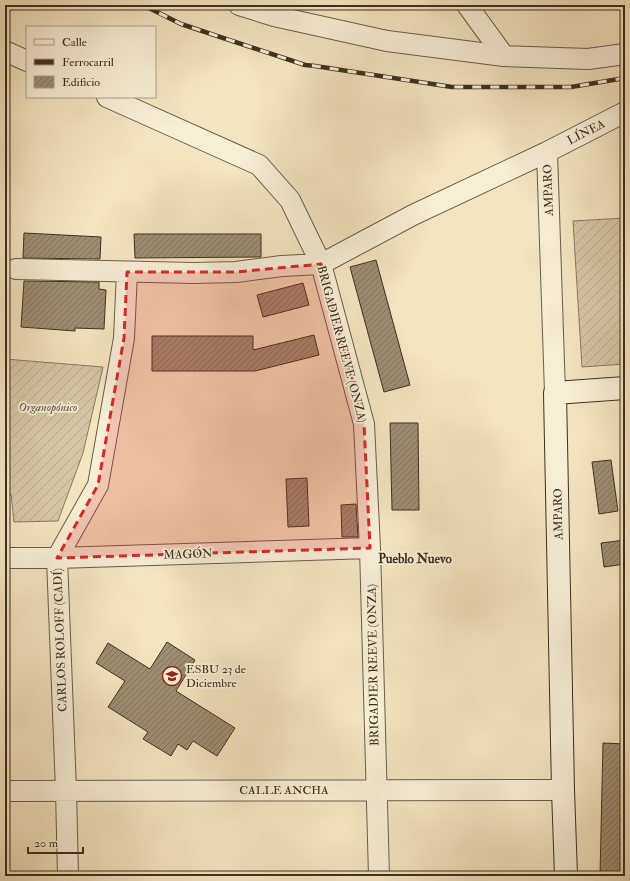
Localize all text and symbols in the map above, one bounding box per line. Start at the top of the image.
legend [26,26,156,98]
text: Calle [62,35,87,50]
text: Ferrocarril [62,55,114,70]
text: Edificio [62,75,100,90]
street label: LÍNEA [565,116,608,148]
street label: AMPARO [540,164,557,217]
street label: BRIGADIER REEVE (ONZA) [313,264,370,424]
park label: Organopónico [19,400,77,415]
street label: AMPARO [551,488,566,541]
street label: MAGÓN [163,546,213,563]
district label: Pueblo Nuevo [378,551,453,567]
street label: CARLOS ROLOFF (CADÍ) [50,568,71,712]
street label: BRIGADIER REEVE (ONZA) [365,584,382,746]
place label: ESBU 23 de Diciembre [186,662,246,691]
school or university icon: ESBU 23 de Diciembre [161,665,183,687]
street label: CALLE ANCHA [239,783,329,798]
scale bar [28,829,83,855]
text: 20 m [34,836,59,851]

